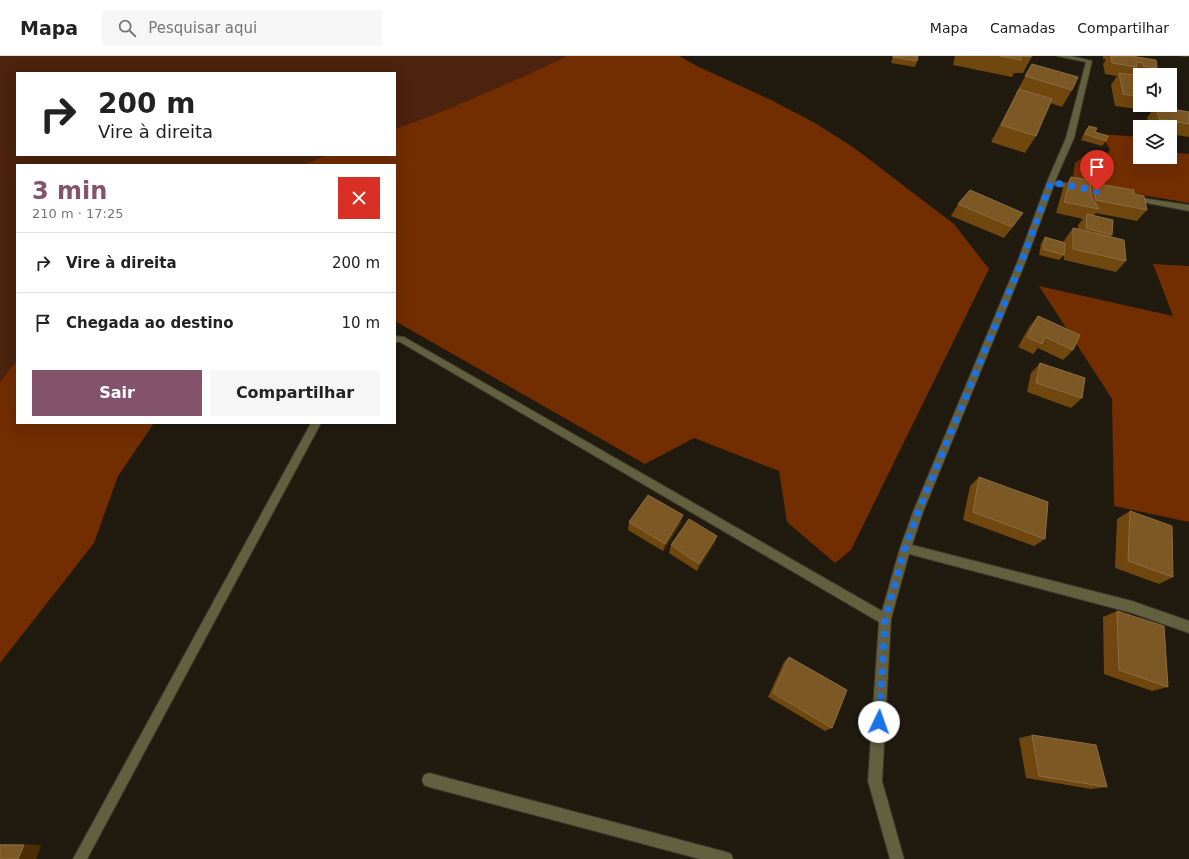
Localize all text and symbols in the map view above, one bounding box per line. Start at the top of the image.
search box [102,10,382,46]
text: Mapa [20,17,78,39]
icon: search [116,17,138,39]
text: Pesquisar aqui [148,19,257,37]
text: Mapa [930,20,968,36]
text: Camadas [990,20,1055,36]
text: Compartilhar [1077,20,1169,36]
map controls [1133,68,1177,164]
button: sound [1133,68,1177,112]
text: 200 m [98,87,195,120]
icon: right [32,88,84,140]
button: layers [1133,120,1177,164]
text: Vire à direita [98,121,213,142]
pin [1080,150,1114,191]
icon: arrive [1086,156,1108,178]
text: 3 min [32,177,107,205]
button: close [338,177,380,219]
text: 210 m · 17:25 [32,206,123,221]
icon: right [32,252,54,274]
text: Vire à direita [66,254,177,272]
text: 200 m [332,254,380,272]
icon: arrive [32,312,54,334]
text: Chegada ao destino [66,314,234,332]
text: 10 m [342,314,380,332]
button: Sair [32,370,202,416]
button: Compartilhar [210,370,380,416]
position arrow [858,701,900,743]

